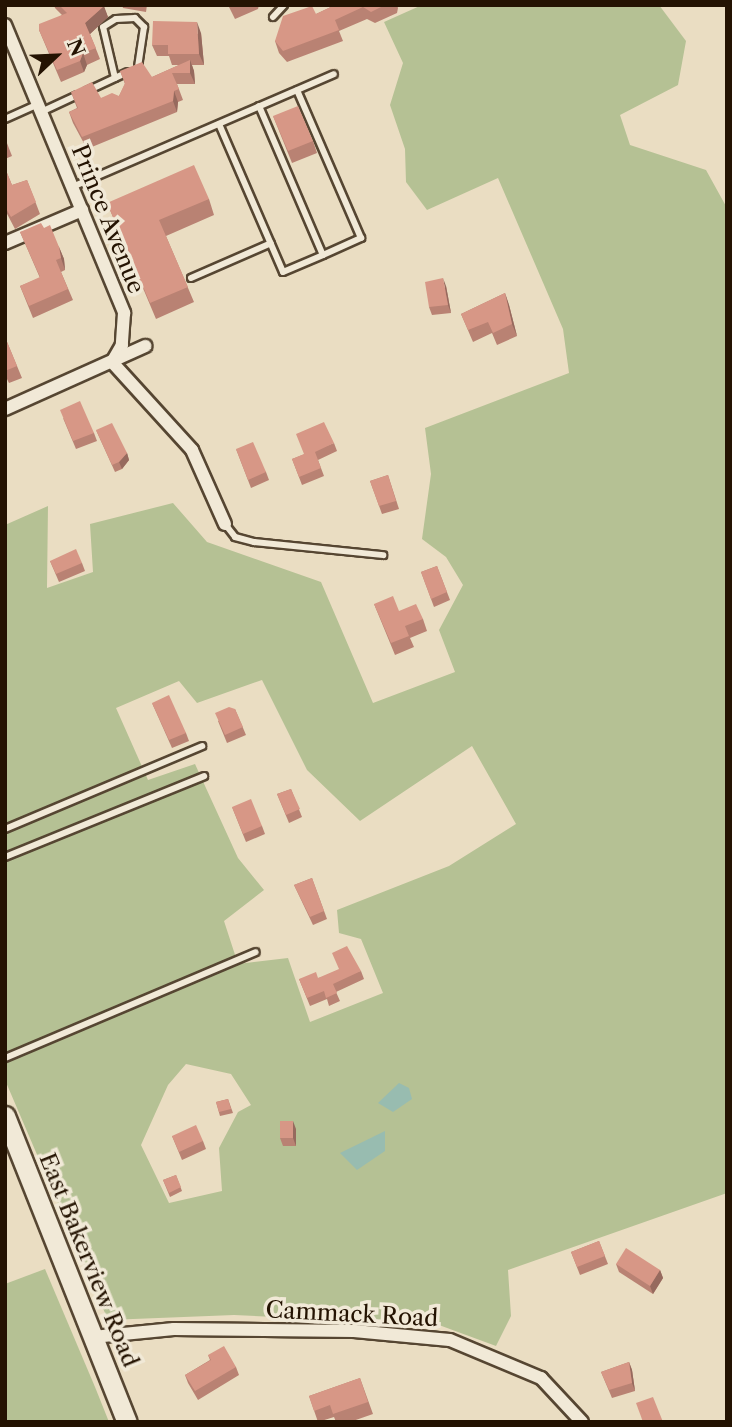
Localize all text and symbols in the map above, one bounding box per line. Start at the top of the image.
north arrow [21,21,91,91]
text: N [62,35,90,60]
street label: Prince Avenue [65,140,151,298]
street label: East Bakerview Road [33,1149,145,1371]
street label: Cammack Road [265,1296,439,1332]

